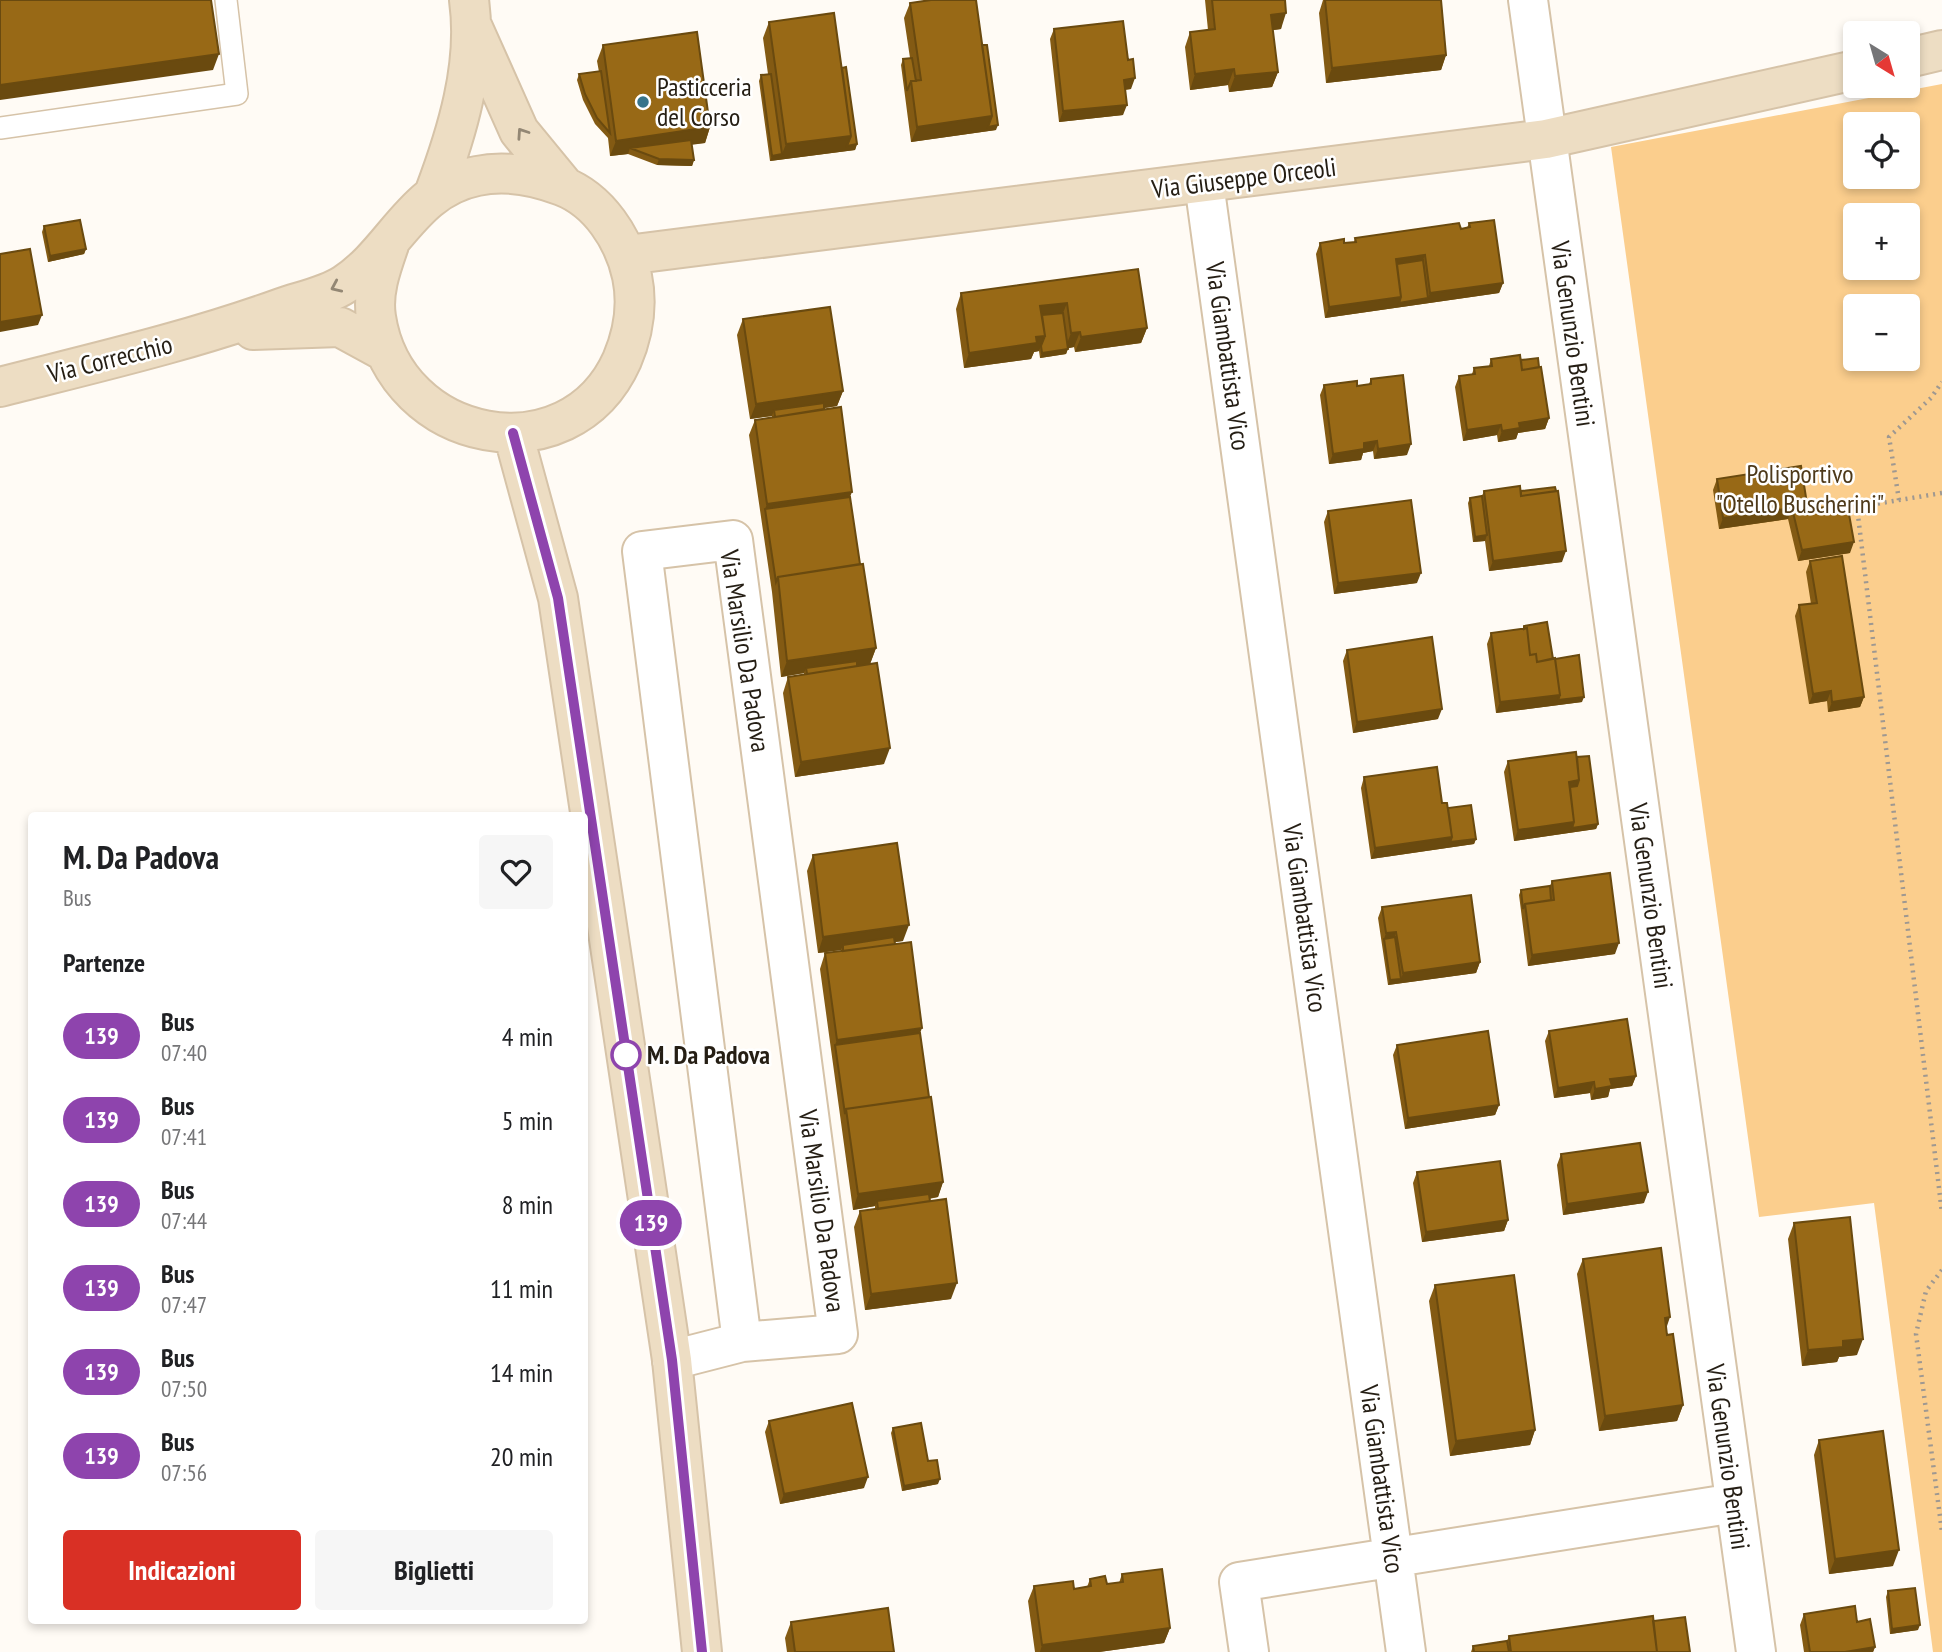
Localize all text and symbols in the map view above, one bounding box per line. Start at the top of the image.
north arrow [1843,21,1920,98]
map controls [1843,21,1920,371]
place label: Pasticceria del Corso [657,70,752,133]
marker: Pasticceria del Corso [635,94,651,110]
button: locate [1843,112,1920,189]
one-way arrow [518,128,531,141]
street label: Via Giuseppe Orceoli [1149,150,1338,205]
button: + [1843,203,1920,280]
street label: Via Genunzio Bentini [1544,238,1603,429]
street label: Via Giambattista Vico [1199,259,1258,452]
one-way arrow [331,279,343,293]
button: − [1843,294,1920,371]
street label: Via Correcchio [43,327,176,390]
park label: Polisportivo "Otello Buscherini" [1716,457,1884,520]
street label: Via Marsilio Da Padova [713,546,778,754]
street label: Via Genunzio Bentini [1622,800,1681,991]
street label: Via Giambattista Vico [1276,821,1335,1014]
text: M. Da Padova [63,835,219,878]
button: heart [479,835,553,909]
text: Bus [63,883,92,912]
text: Partenze [63,946,145,979]
text: Bus [161,1005,194,1038]
text: 139 [84,1020,119,1051]
text: 4 min [502,1020,553,1053]
text: 07:40 [161,1038,207,1067]
place label: M. Da Padova [647,1038,770,1071]
marker: M. Da Padova [611,1040,641,1070]
text: Bus [161,1089,194,1122]
text: 139 [84,1104,119,1135]
text: 5 min [502,1104,553,1137]
street label: Via Marsilio Da Padova [792,1107,853,1314]
text: 07:41 [161,1122,207,1151]
text: Bus [161,1173,194,1206]
text: 139 [84,1188,119,1219]
text: 8 min [502,1188,553,1221]
line badge: 139 [611,1200,691,1246]
text: 07:44 [161,1206,207,1235]
text: 139 [634,1207,668,1238]
text: Bus [161,1257,194,1290]
text: 139 [84,1272,119,1303]
text: 11 min [490,1272,553,1305]
text: 07:47 [161,1290,207,1319]
text: Bus [161,1341,194,1374]
text: 139 [84,1356,119,1387]
text: 14 min [490,1356,553,1389]
street label: Via Genunzio Bentini [1699,1361,1758,1552]
text: 07:50 [161,1374,207,1403]
street label: Via Giambattista Vico [1353,1382,1412,1575]
text: Bus [161,1425,194,1458]
text: 139 [84,1440,119,1471]
text: 20 min [490,1440,553,1473]
text: 07:56 [161,1458,207,1487]
button: Indicazioni [63,1530,301,1610]
button: Biglietti [315,1530,553,1610]

